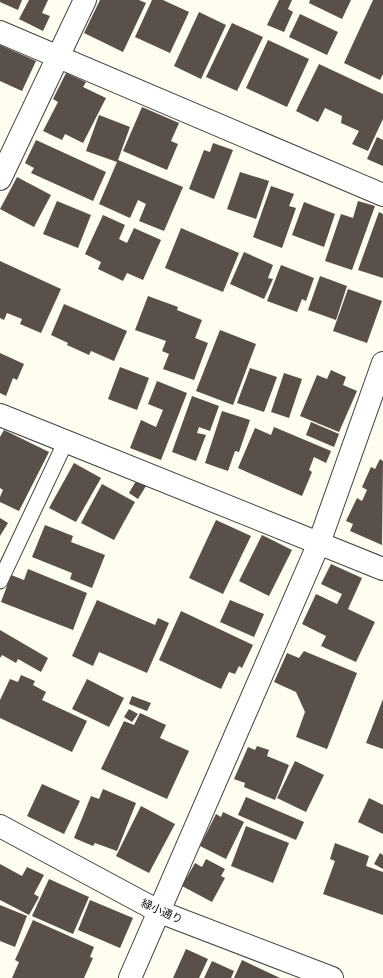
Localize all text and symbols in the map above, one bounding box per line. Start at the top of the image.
street label: 緑小通り [139,897,185,925]

